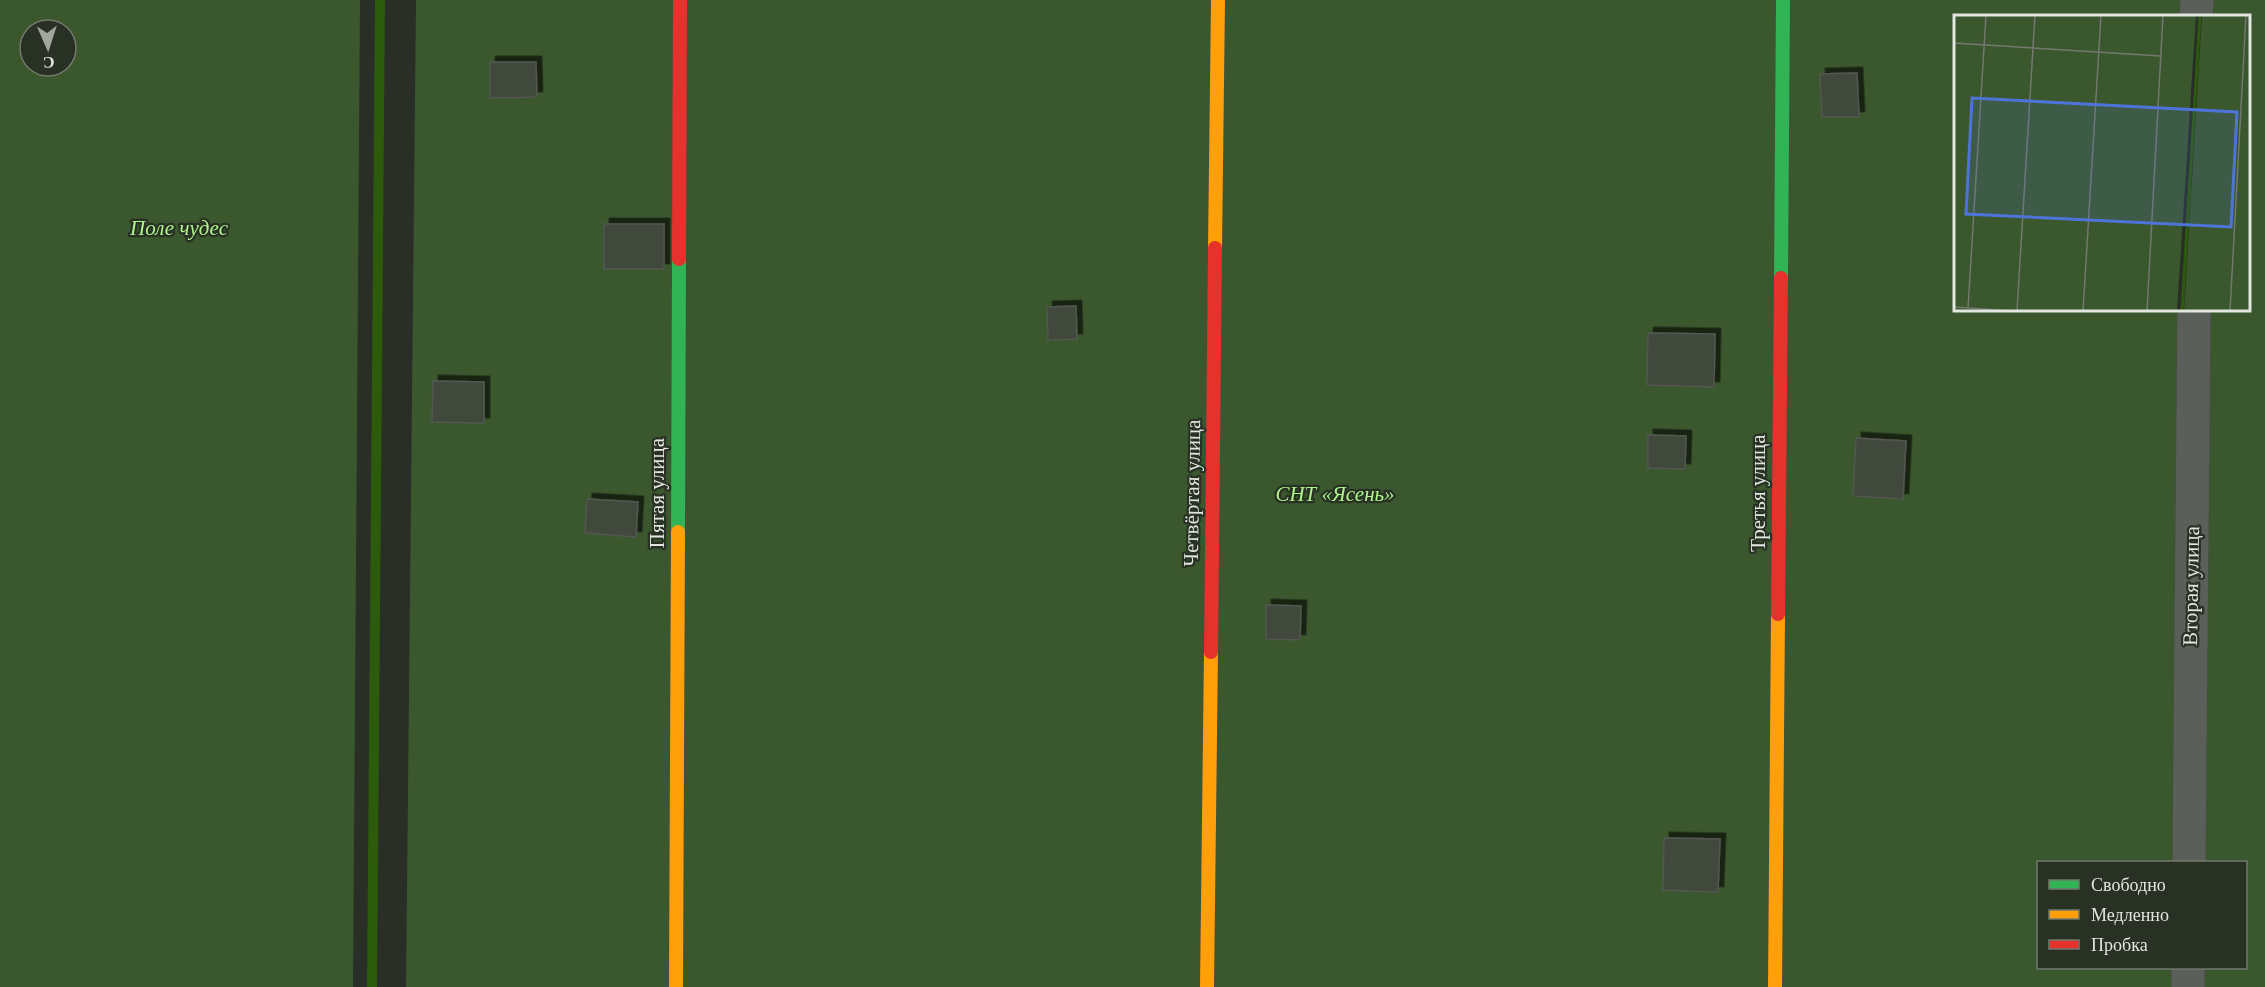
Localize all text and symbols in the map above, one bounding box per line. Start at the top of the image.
inset map [1954,15,2250,310]
north arrow [18,18,78,78]
text: С [43,54,55,71]
park label: Поле чудес [129,216,229,240]
street label: Четвёртая улица [1179,419,1205,567]
street label: Третья улица [1746,434,1770,552]
street label: Пятая улица [645,437,669,548]
park label: СНТ «Ясень» [1275,482,1395,506]
street label: Вторая улица [2178,525,2204,646]
legend [2037,861,2247,969]
text: Свободно [2091,875,2166,895]
text: Медленно [2091,905,2169,925]
text: Пробка [2091,935,2148,955]

